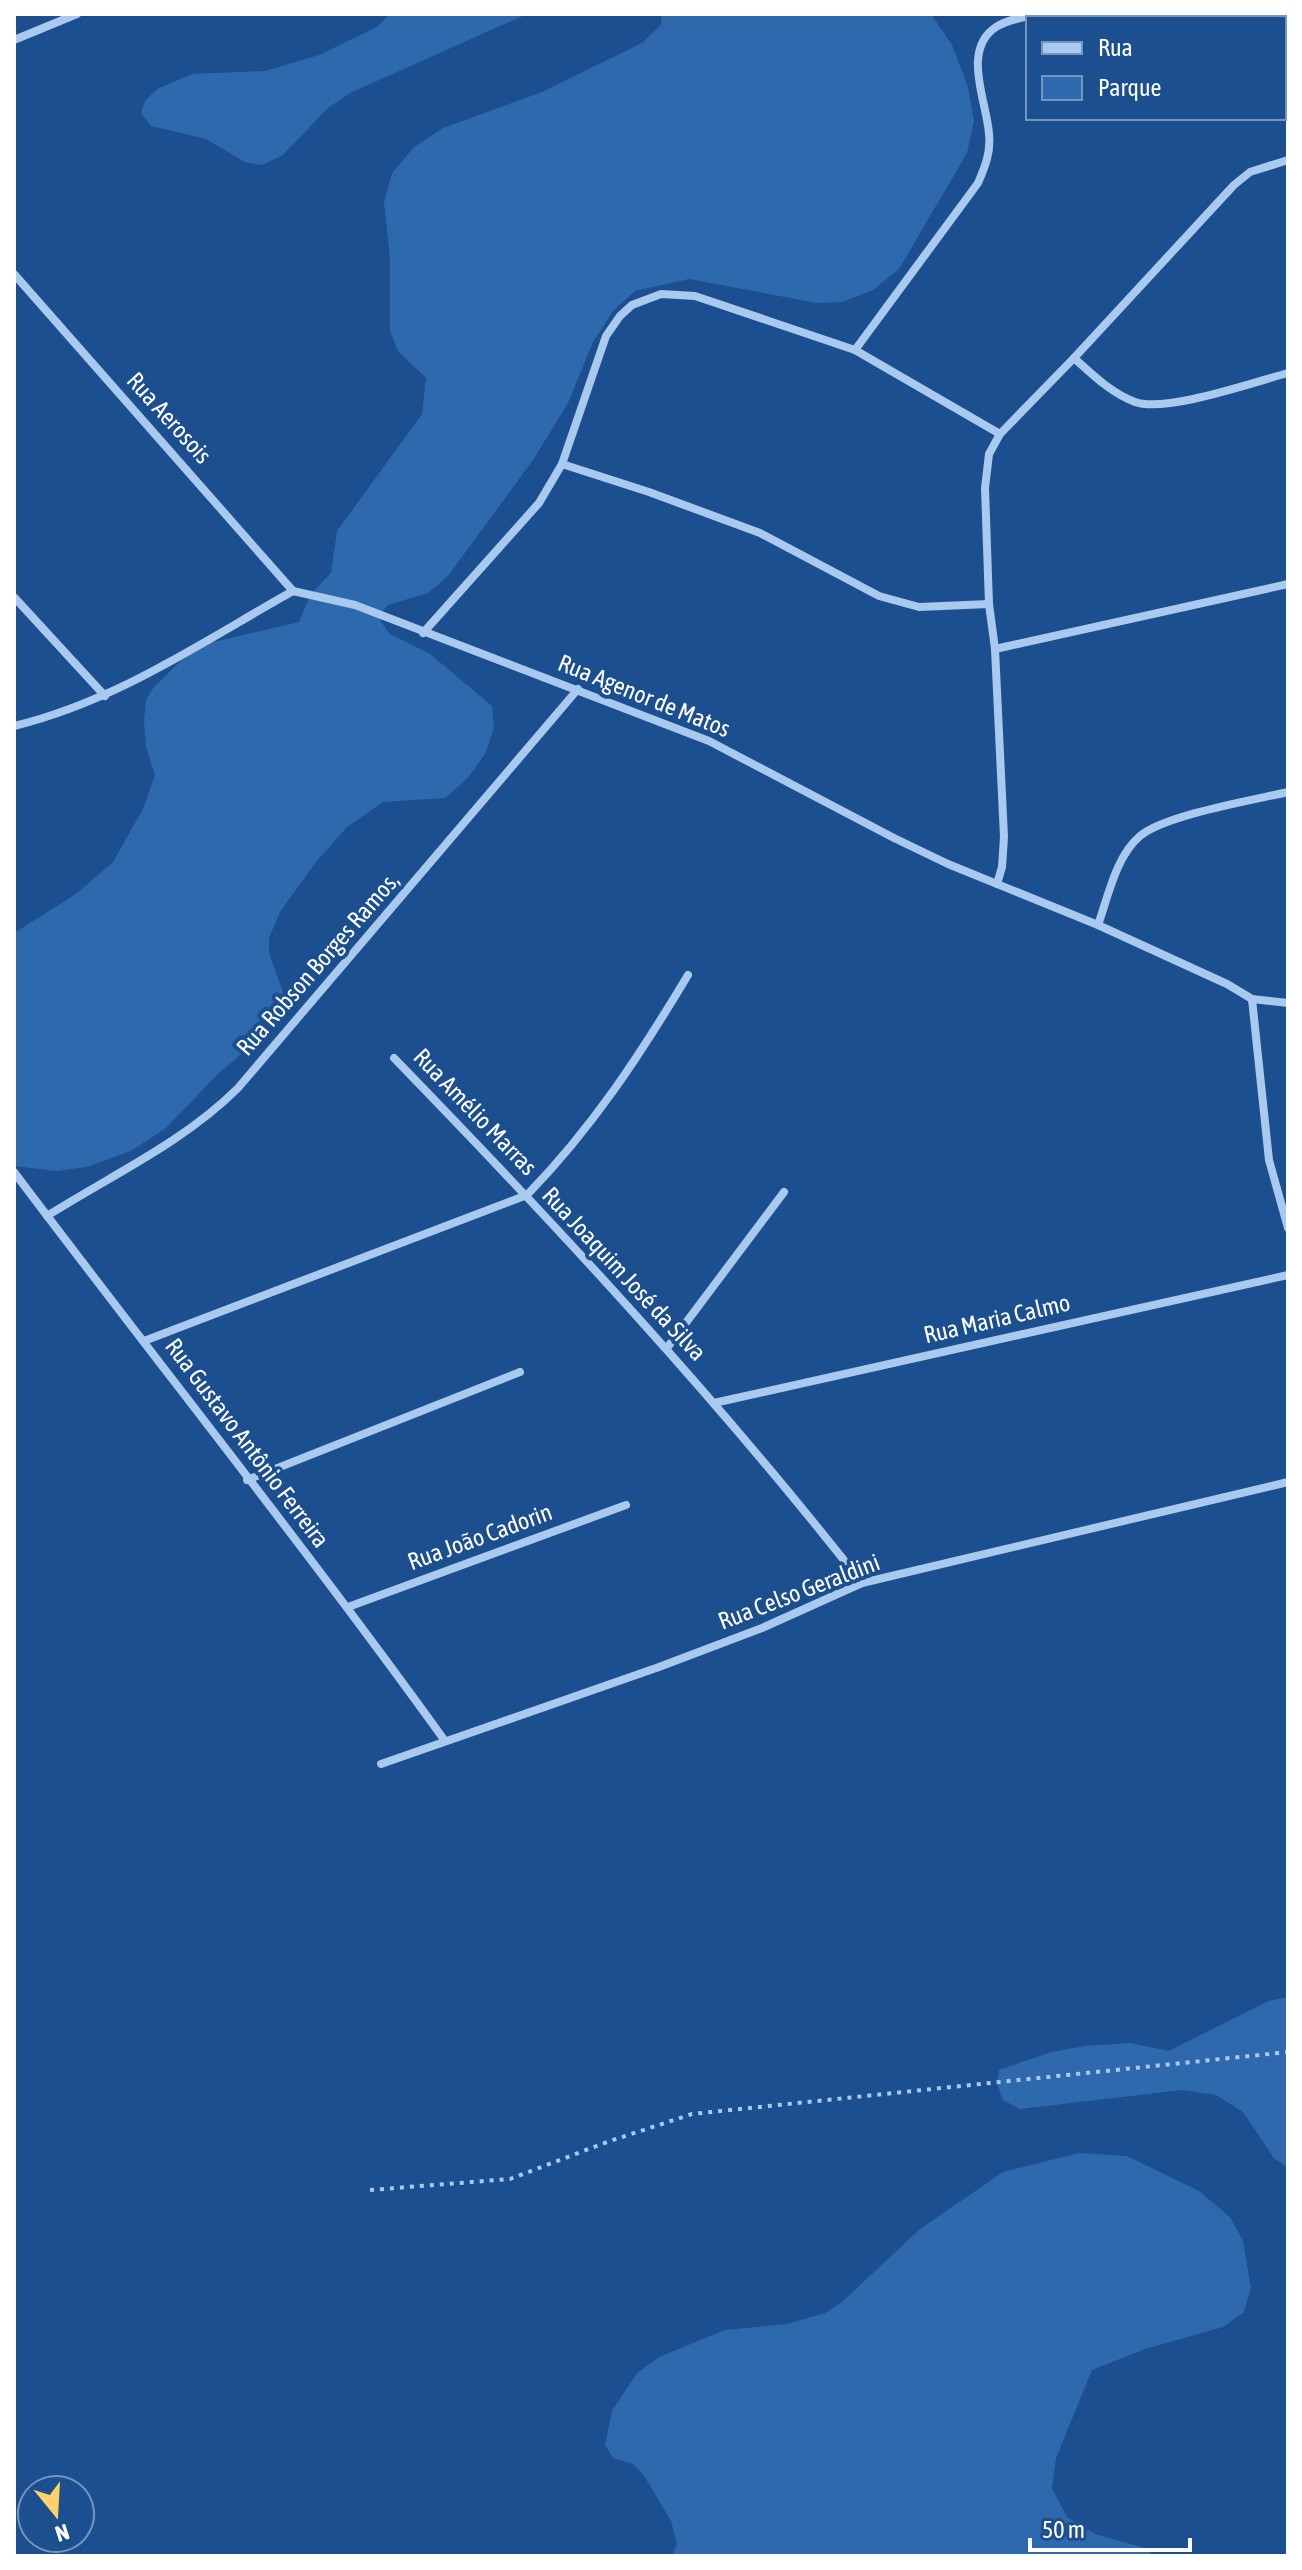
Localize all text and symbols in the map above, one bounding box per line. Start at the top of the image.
legend [1026,16,1286,120]
text: Rua [1098,34,1133,61]
text: Parque [1098,74,1161,101]
street label: Rua Aerosois [122,367,217,469]
street label: Rua Agenor de Matos [554,649,734,742]
street label: Rua Robson Borges Ramos, [231,867,404,1061]
street label: Rua Amélio Marras [408,1043,542,1180]
street label: Rua Joaquim José da Silva [537,1181,712,1366]
street label: Rua Maria Calmo [921,1289,1073,1348]
street label: Rua Gustavo Antônio Ferreira [160,1333,335,1552]
street label: Rua João Cadorin [404,1498,556,1575]
street label: Rua Celso Geraldini [714,1548,883,1635]
north arrow [16,2474,96,2554]
scale bar [1030,2502,1190,2552]
text: 50 m [1042,2516,1085,2543]
text: N [52,2519,72,2547]

